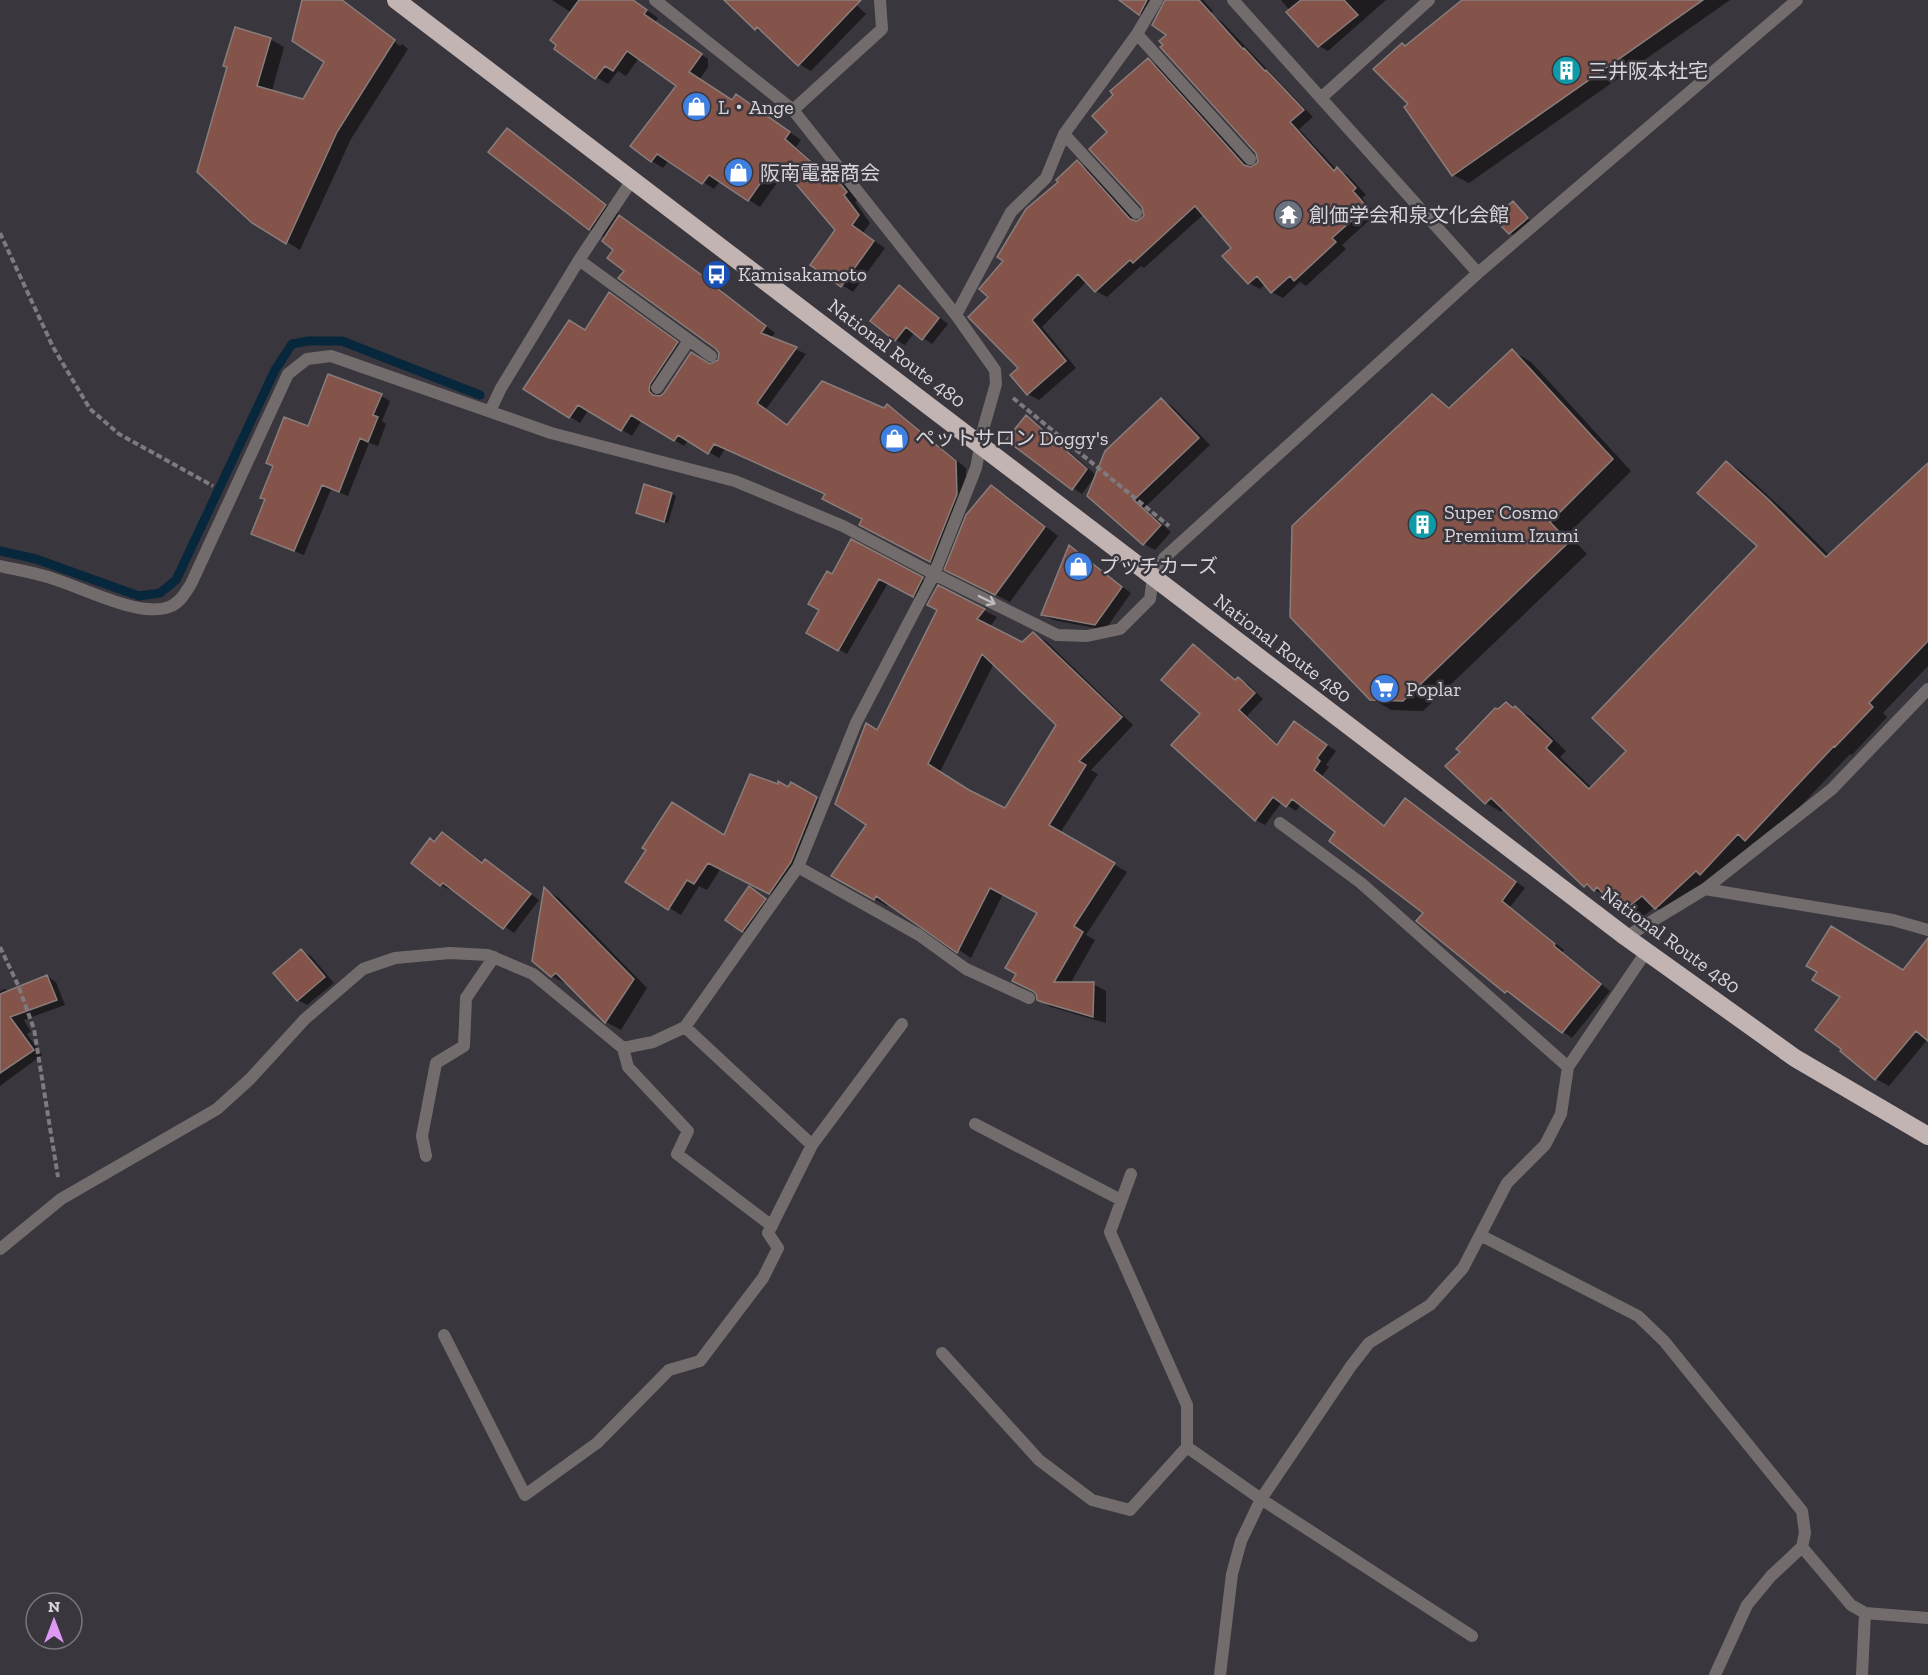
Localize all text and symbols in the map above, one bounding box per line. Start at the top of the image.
building icon: 三井阪本社宅 [1551,55,1583,87]
place label: 三井阪本社宅 [1588,59,1708,83]
shop icon: L・Ange [681,91,713,123]
place label: L・Ange [718,95,794,119]
shop icon: 阪南電器商会 [723,157,755,189]
place label: 阪南電器商会 [760,161,880,185]
temple icon: 創価学会和泉文化会館 [1272,199,1304,231]
place label: 創価学会和泉文化会館 [1309,203,1509,227]
bus stop icon: Kamisakamoto [701,258,733,290]
place label: Kamisakamoto [738,262,867,286]
street label: National Route 480 [823,293,971,413]
shop icon: ペットサロン Doggy's [878,422,910,454]
place label: ペットサロン Doggy's [915,426,1109,450]
place label: Super Cosmo Premium Izumi [1444,500,1579,547]
building icon: Super Cosmo Premium Izumi [1407,508,1439,540]
shop icon: プッチカーズ [1062,550,1094,582]
place label: プッチカーズ [1099,554,1218,578]
street label: National Route 480 [1209,588,1357,708]
one-way arrow [977,595,995,607]
supermarket icon: Poplar [1369,673,1401,705]
place label: Poplar [1406,677,1462,701]
street label: National Route 480 [1597,881,1745,999]
north arrow [24,1591,84,1651]
text: N [48,1597,60,1616]

